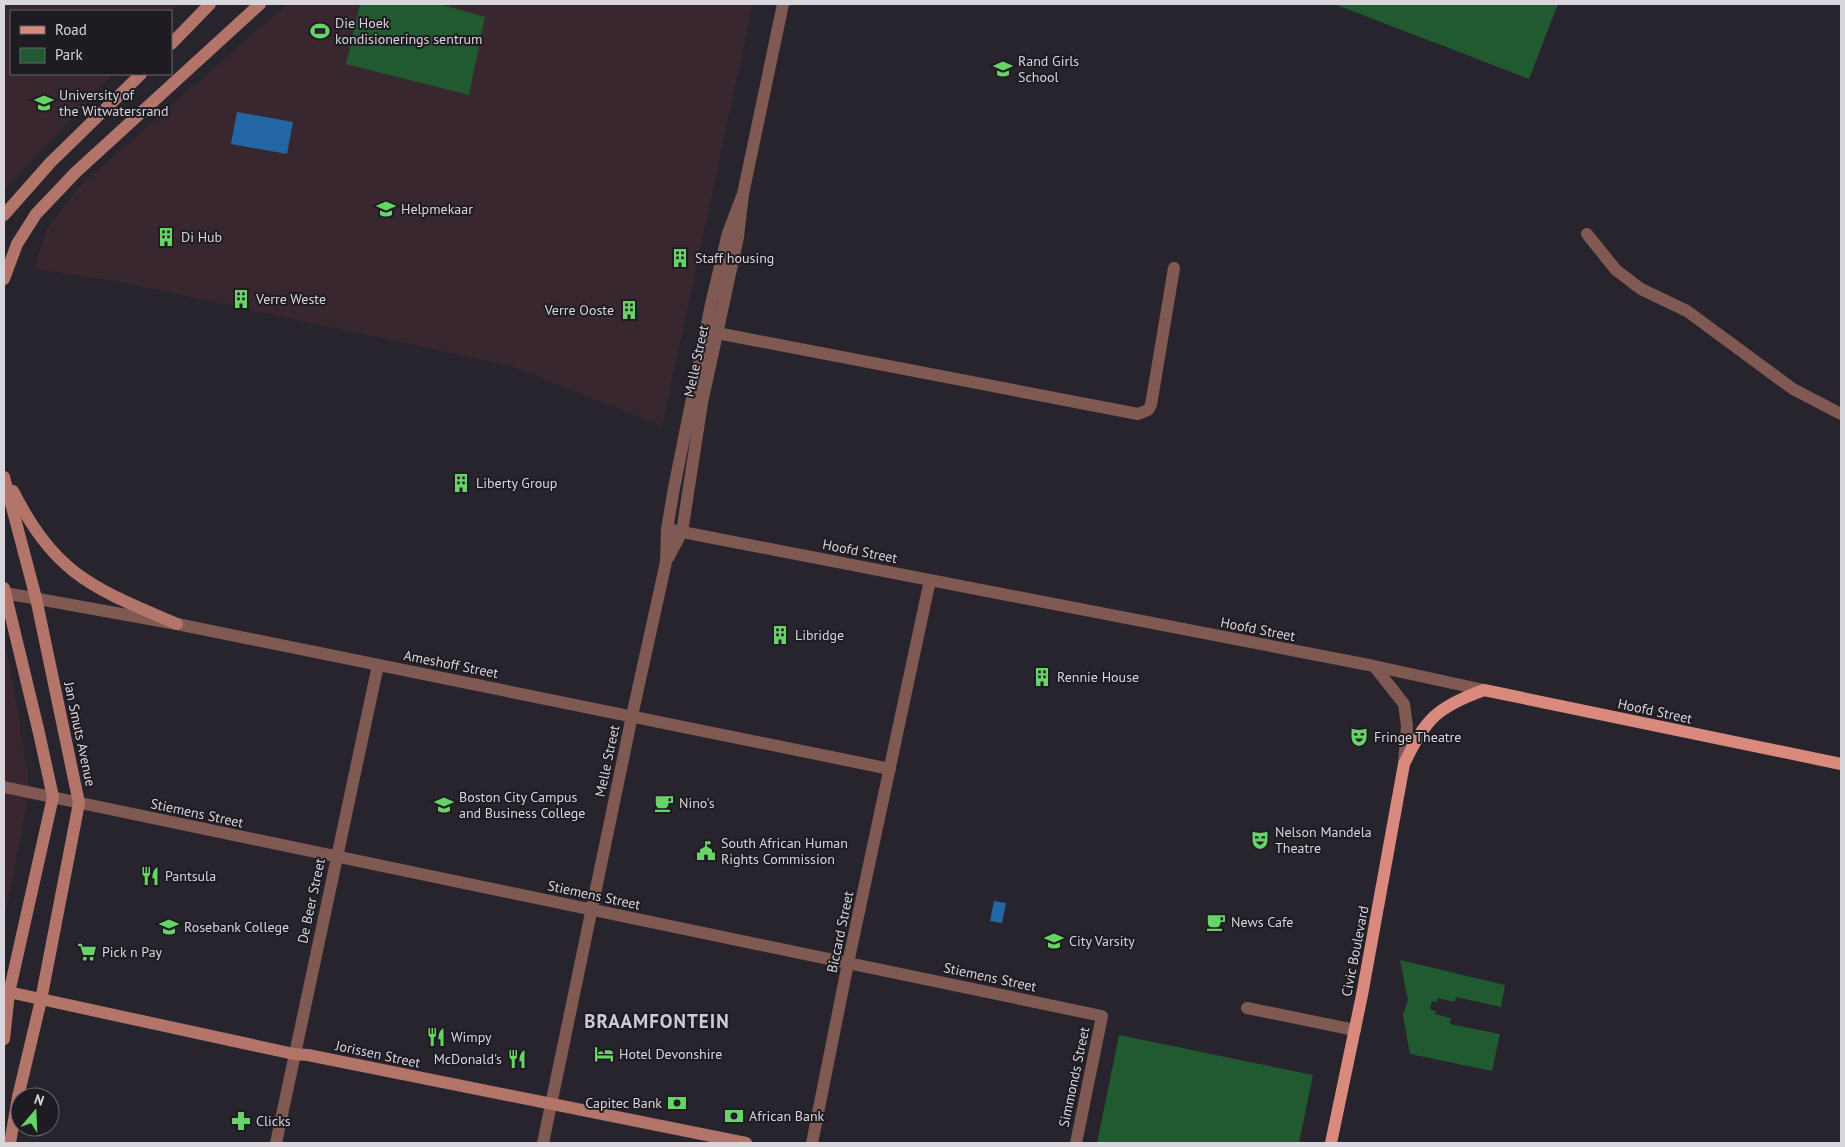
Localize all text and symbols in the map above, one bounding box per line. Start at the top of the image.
legend [10,10,172,75]
place label: Die Hoek kondisionerings sentrum [335,14,482,48]
text: Road [55,20,87,39]
sports icon: Die Hoek kondisionerings sentrum [309,20,331,42]
text: Park [55,45,83,64]
place label: Rand Girls School [1018,52,1079,86]
school or university icon: Rand Girls School [992,58,1014,80]
place label: University of the Witwatersrand [59,86,169,120]
school or university icon: University of the Witwatersrand [33,92,55,114]
school or university icon: Helpmekaar [375,198,397,220]
place label: Helpmekaar [401,200,473,218]
building icon: Di Hub [155,226,177,248]
place label: Di Hub [181,228,222,246]
building icon: Staff housing [669,247,691,269]
place label: Staff housing [695,249,774,267]
building icon: Verre Weste [230,288,252,310]
place label: Verre Weste [255,290,326,308]
building icon: Verre Ooste [618,299,640,321]
place label: Verre Ooste [544,301,614,319]
street label: Melle Street [680,323,712,399]
building icon: Liberty Group [450,472,472,494]
place label: Liberty Group [476,474,557,492]
street label: Hoofd Street [821,535,899,567]
street label: Hoofd Street [1219,613,1297,645]
building icon: Libridge [769,624,791,646]
place label: Libridge [795,626,844,644]
street label: Ameshoff Street [402,646,500,682]
building icon: Rennie House [1031,666,1053,688]
place label: Rennie House [1057,668,1139,686]
street label: Jan Smuts Avenue [60,679,100,788]
street label: Hoofd Street [1616,694,1694,728]
street label: Melle Street [591,723,623,799]
theatre icon: Fringe Theatre [1348,726,1370,748]
place label: Fringe Theatre [1374,728,1461,746]
place label: Boston City Campus and Business College [459,788,585,822]
cafe icon: Nino's [653,792,675,814]
street label: Stiemens Street [149,794,245,832]
school or university icon: Boston City Campus and Business College [433,794,455,816]
place label: Nino's [679,794,715,812]
place label: Nelson Mandela Theatre [1275,823,1372,857]
theatre icon: Nelson Mandela Theatre [1249,829,1271,851]
place label: South African Human Rights Commission [721,834,848,868]
public building icon: South African Human Rights Commission [695,840,717,862]
street label: De Beer Street [293,857,329,945]
restaurant icon: Pantsula [139,865,161,887]
place label: Pantsula [165,867,216,885]
street label: Stiemens Street [546,876,642,914]
street label: Biccard Street [823,889,857,974]
street label: Civic Boulevard [1337,904,1373,998]
cafe icon: News Cafe [1205,911,1227,933]
place label: News Cafe [1231,913,1293,931]
school or university icon: Rosebank College [158,916,180,938]
place label: Rosebank College [184,918,289,936]
school or university icon: City Varsity [1043,930,1065,952]
place label: City Varsity [1069,932,1135,950]
supermarket icon: Pick n Pay [76,941,98,963]
place label: Pick n Pay [102,943,163,961]
street label: Stiemens Street [942,958,1038,996]
district label: BRAAMFONTEIN [584,1009,730,1033]
street label: Simmonds Street [1055,1025,1093,1129]
restaurant icon: Wimpy [425,1026,447,1048]
place label: Wimpy [451,1028,492,1046]
street label: Jorissen Street [333,1036,422,1072]
hotel icon: Hotel Devonshire [593,1043,615,1065]
place label: Hotel Devonshire [619,1045,722,1063]
restaurant icon: McDonald's [506,1048,528,1070]
place label: McDonald's [434,1050,502,1068]
north arrow [10,1087,60,1137]
text: N [32,1090,47,1110]
bank icon: Capitec Bank [666,1092,688,1114]
place label: Capitec Bank [585,1094,662,1112]
bank icon: African Bank [723,1105,745,1127]
place label: African Bank [749,1107,825,1125]
pharmacy icon: Clicks [230,1110,252,1132]
place label: Clicks [256,1112,291,1130]

